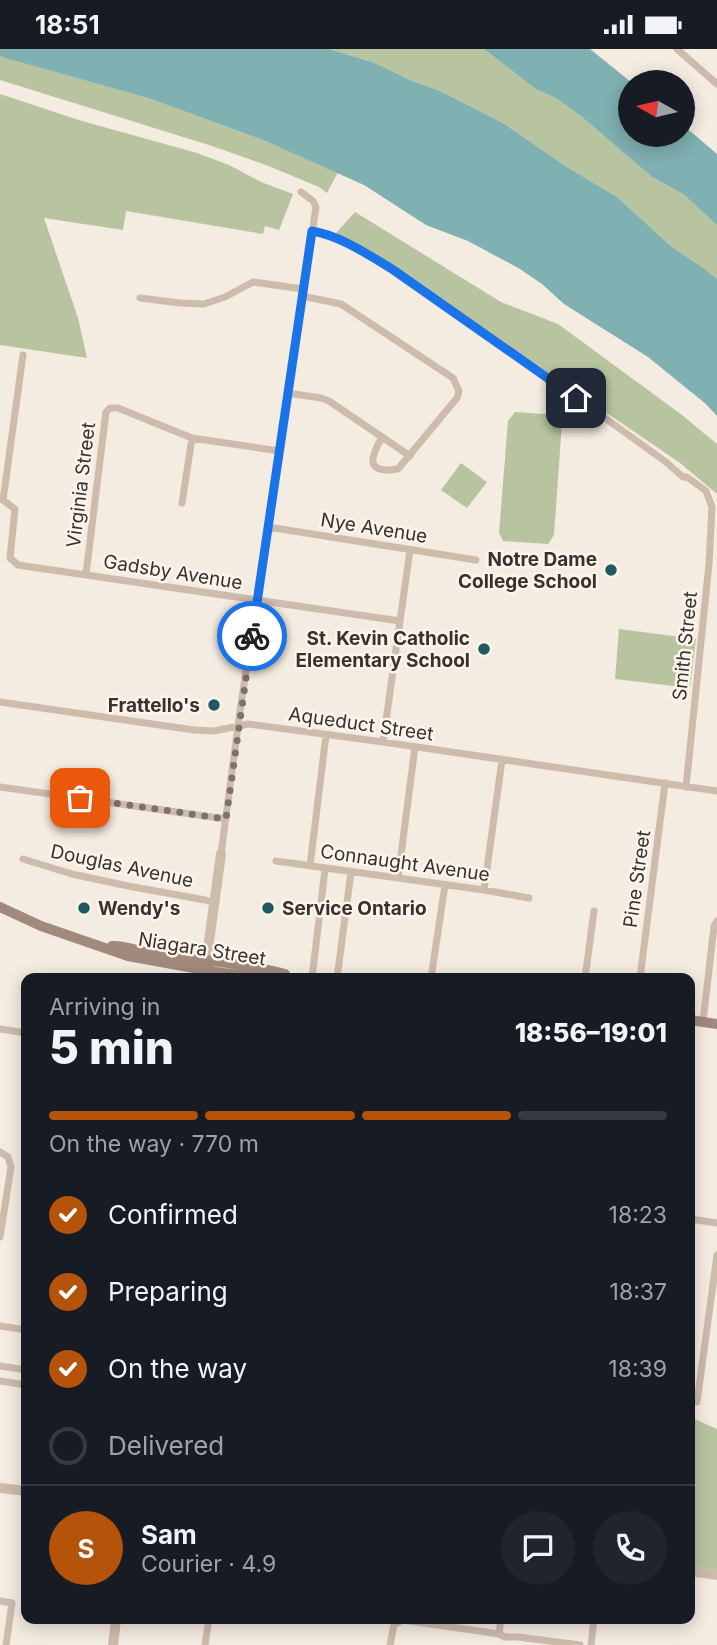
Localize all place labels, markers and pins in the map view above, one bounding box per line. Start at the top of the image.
pin [546,368,606,428]
place label: Notre Dame College School [458,548,597,593]
marker: Notre Dame College School [603,562,619,578]
place label: St. Kevin Catholic Elementary School [296,627,470,672]
marker: St. Kevin Catholic Elementary School [476,641,492,657]
place label: Frattello's [108,694,200,717]
marker: Frattello's [206,697,222,713]
pin [50,768,110,828]
place label: Wendy's [98,897,180,920]
place label: Service Ontario [282,897,427,920]
marker: Wendy's [76,900,92,916]
marker: Service Ontario [260,900,276,916]

